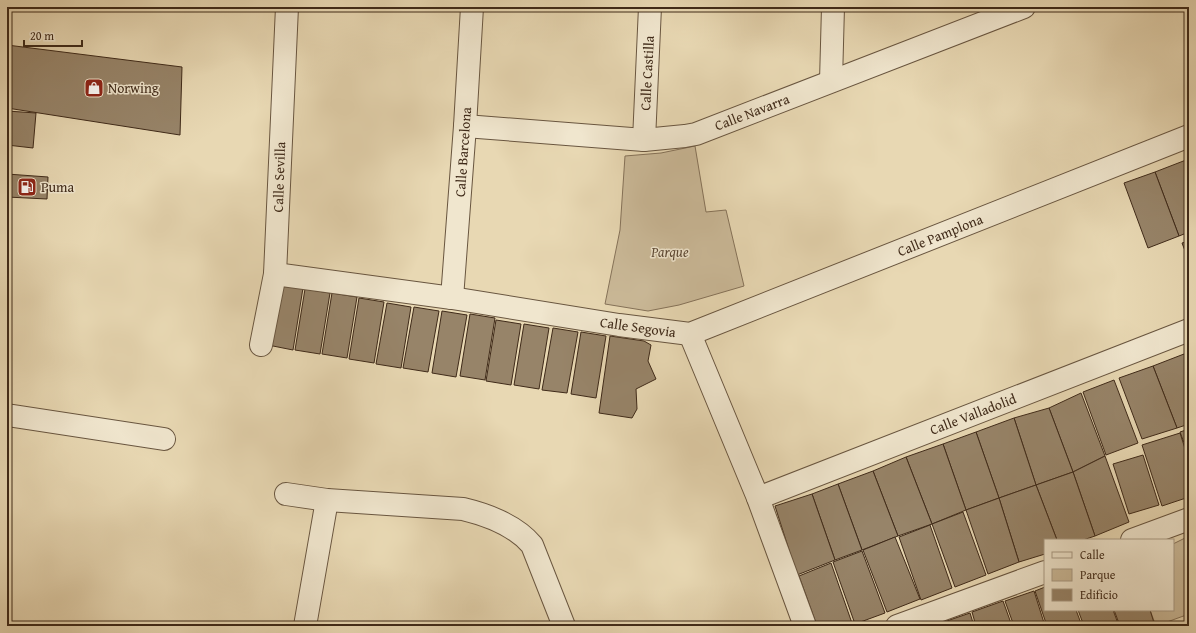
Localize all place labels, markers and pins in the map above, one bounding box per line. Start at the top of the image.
shop icon: Norwing [83,77,105,99]
place label: Norwing [108,78,159,98]
fuel station icon: Puma [16,176,38,198]
place label: Puma [41,177,75,197]

